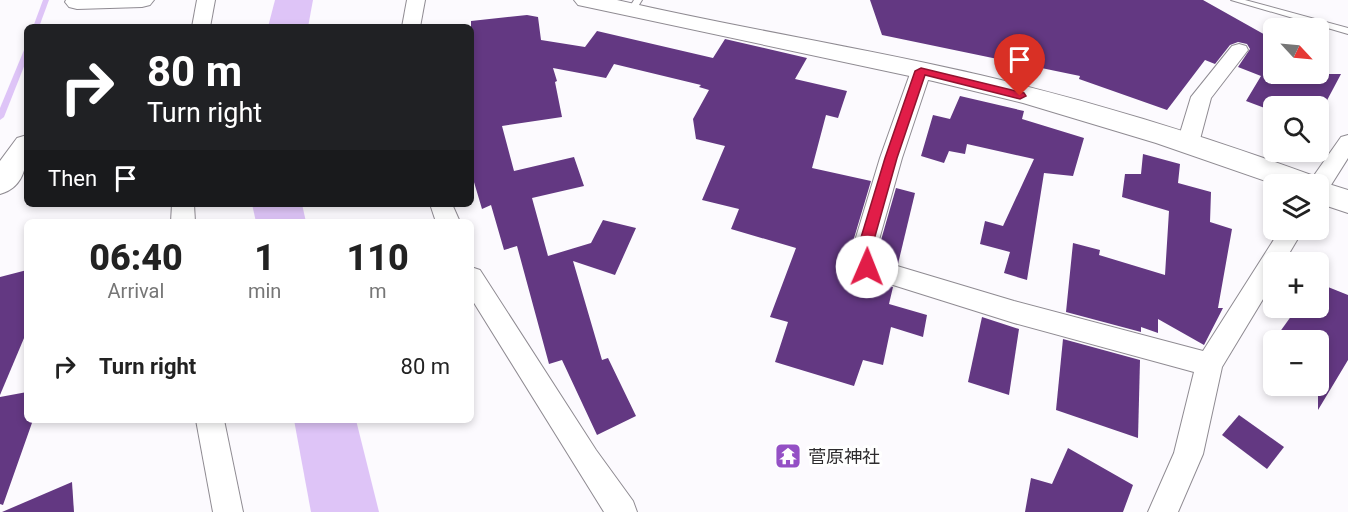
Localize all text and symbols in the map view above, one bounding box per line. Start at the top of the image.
north arrow [1263,18,1329,84]
map controls [1263,18,1329,396]
pin [994,34,1045,96]
icon: arrive [1003,43,1036,76]
text: 80 m [147,47,242,96]
icon: right [48,48,126,126]
button: search [1263,96,1329,162]
text: Turn right [147,97,262,129]
icon: arrive [109,162,142,195]
text: Then [48,166,97,191]
button: layers [1263,174,1329,240]
position arrow [835,235,899,299]
text: 06:40 [89,237,183,279]
text: 1 [254,237,275,279]
text: 110 [347,237,409,279]
button: + [1263,252,1329,318]
text: Arrival [108,279,164,303]
text: min [248,279,281,303]
text: m [369,279,386,303]
button: − [1263,330,1329,396]
icon: right [48,350,81,383]
text: Turn right [99,354,196,379]
text: 80 m [401,354,450,379]
temple icon: 菅原神社 [773,441,803,471]
place label: 菅原神社 [808,446,880,467]

